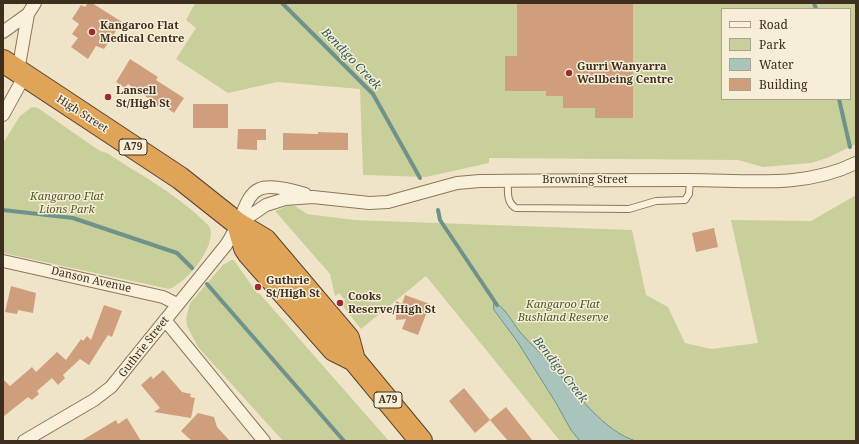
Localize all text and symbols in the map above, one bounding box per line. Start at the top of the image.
legend [721,8,851,100]
text: Road [759,16,788,33]
place label: Kangaroo Flat Medical Centre [100,19,184,45]
water label: Bendigo Creek [318,25,384,93]
marker: Kangaroo Flat Medical Centre [87,27,97,37]
text: Park [759,36,786,53]
text: Water [759,56,794,73]
place label: Gurri Wanyarra Wellbeing Centre [577,60,673,86]
marker: Gurri Wanyarra Wellbeing Centre [564,68,574,78]
text: Building [759,76,807,93]
place label: Lansell St/High St [116,84,170,110]
street label: High Street [54,92,110,136]
marker: Lansell St/High St [103,92,113,102]
road number: A79 [119,139,147,155]
street label: Browning Street [542,173,628,187]
park label: Kangaroo Flat Lions Park [30,190,104,216]
street label: Danson Avenue [50,264,132,296]
place label: Guthrie St/High St [266,274,320,300]
marker: Guthrie St/High St [253,282,263,292]
place label: Cooks Reserve/High St [348,290,436,316]
marker: Cooks Reserve/High St [335,298,345,308]
park label: Kangaroo Flat Bushland Reserve [518,298,608,324]
street label: Guthrie Street [116,314,172,380]
water label: Bendigo Creek [530,334,590,406]
road number: A79 [374,392,402,408]

